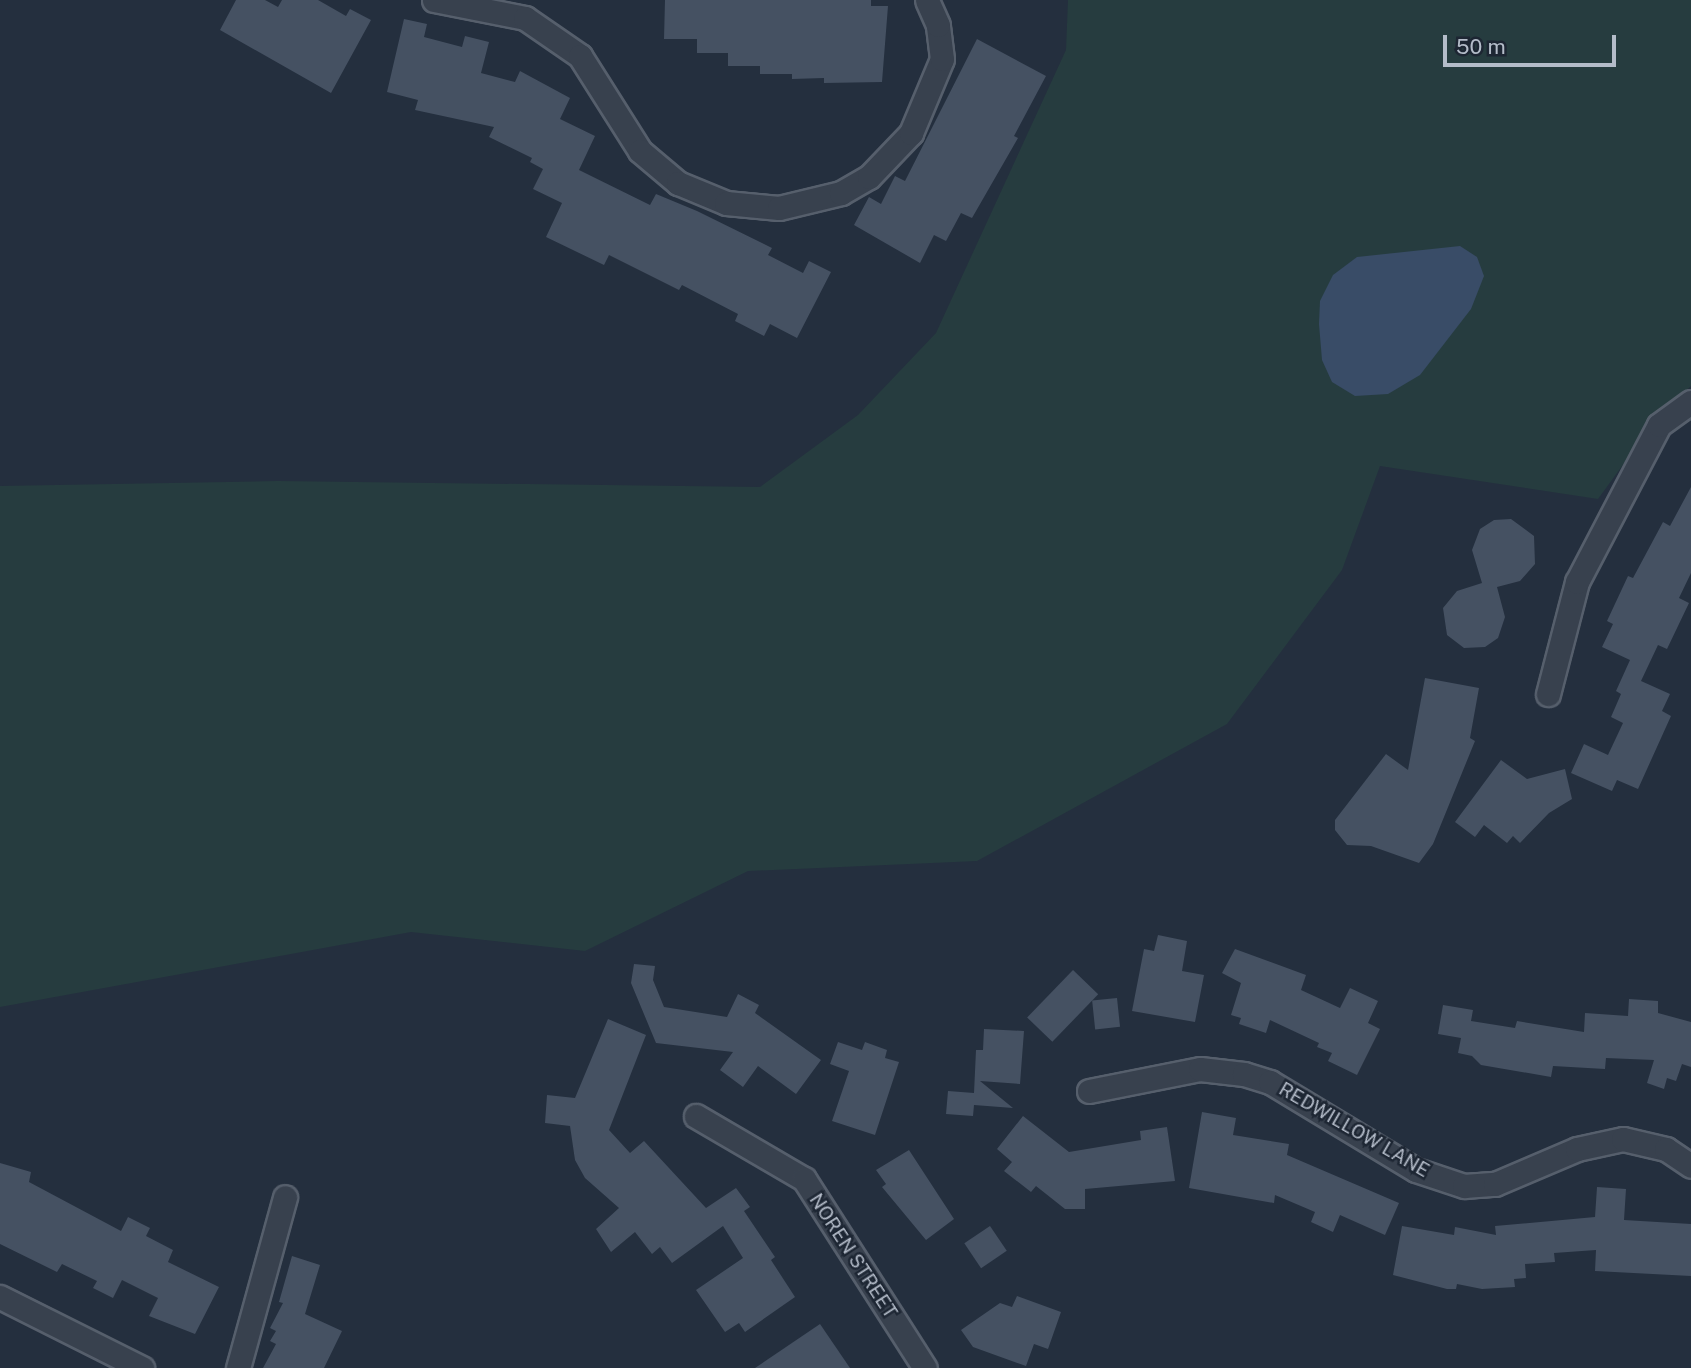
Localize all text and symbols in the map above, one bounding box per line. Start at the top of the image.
scale bar [1446,21,1619,65]
text: 50 m [1456,34,1506,59]
street label: REDWILLOW LANE [1275,1078,1433,1182]
street label: NOREN STREET [804,1189,902,1323]

